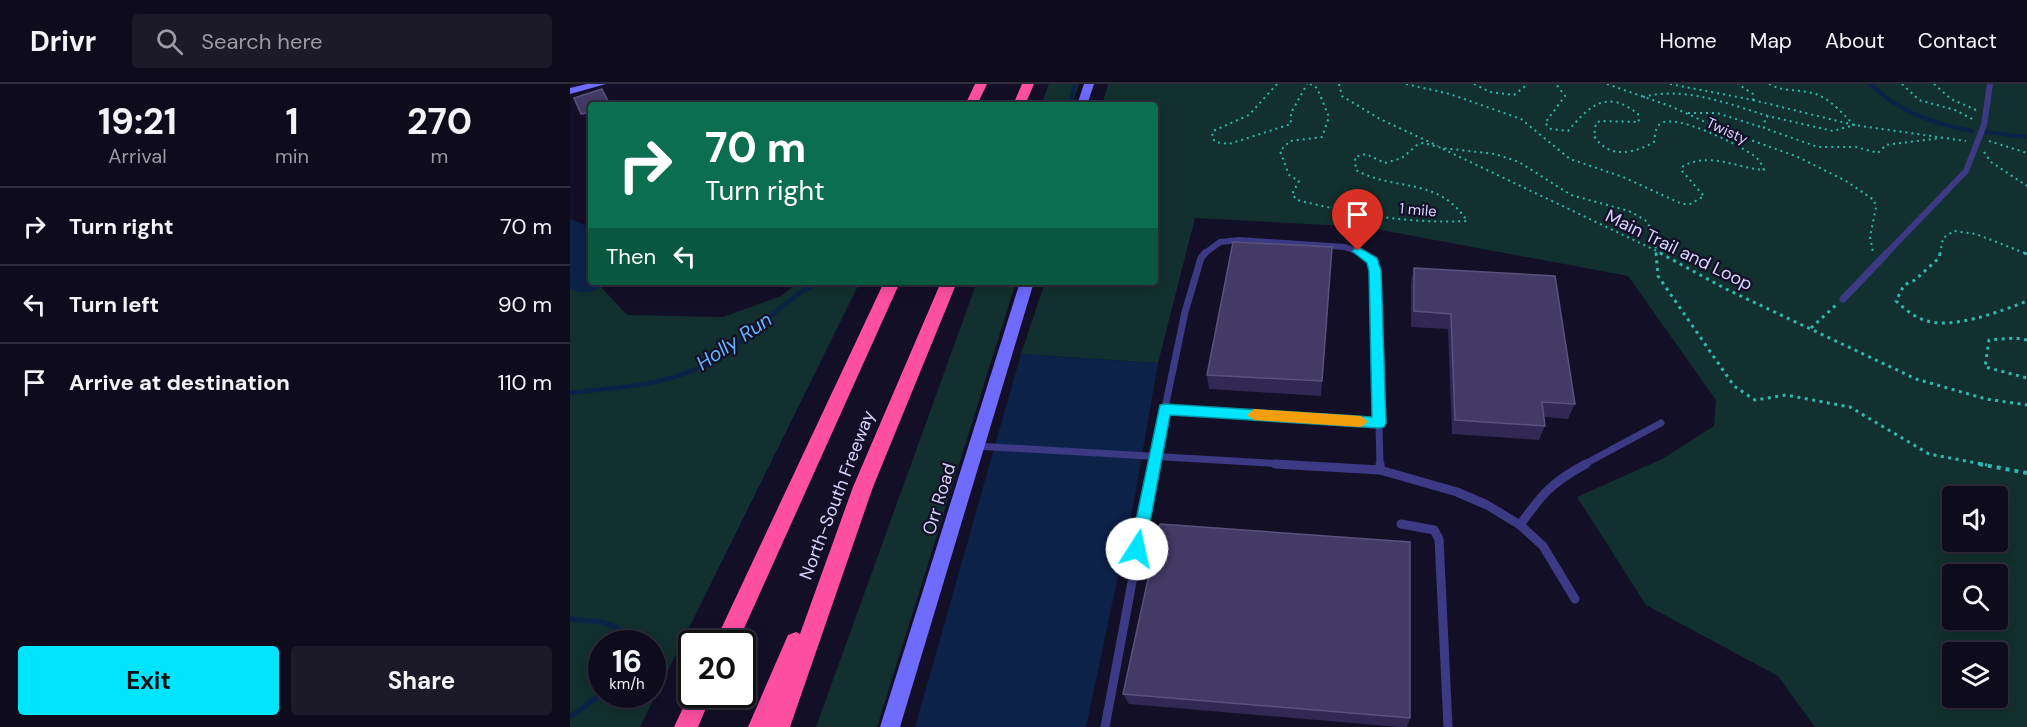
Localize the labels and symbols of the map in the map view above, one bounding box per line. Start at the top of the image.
street label: Twisty [1703,113,1752,150]
pin [1332,189,1383,251]
street label: 1 mile [1398,198,1438,222]
street label: Main Trail and Loop [1601,204,1757,296]
water label: Holly Run [691,306,777,376]
street label: North-South Freeway [794,407,880,583]
street label: Orr Road [917,460,961,538]
position arrow [1105,517,1169,581]
speed limit sign: 20 [678,630,756,708]

